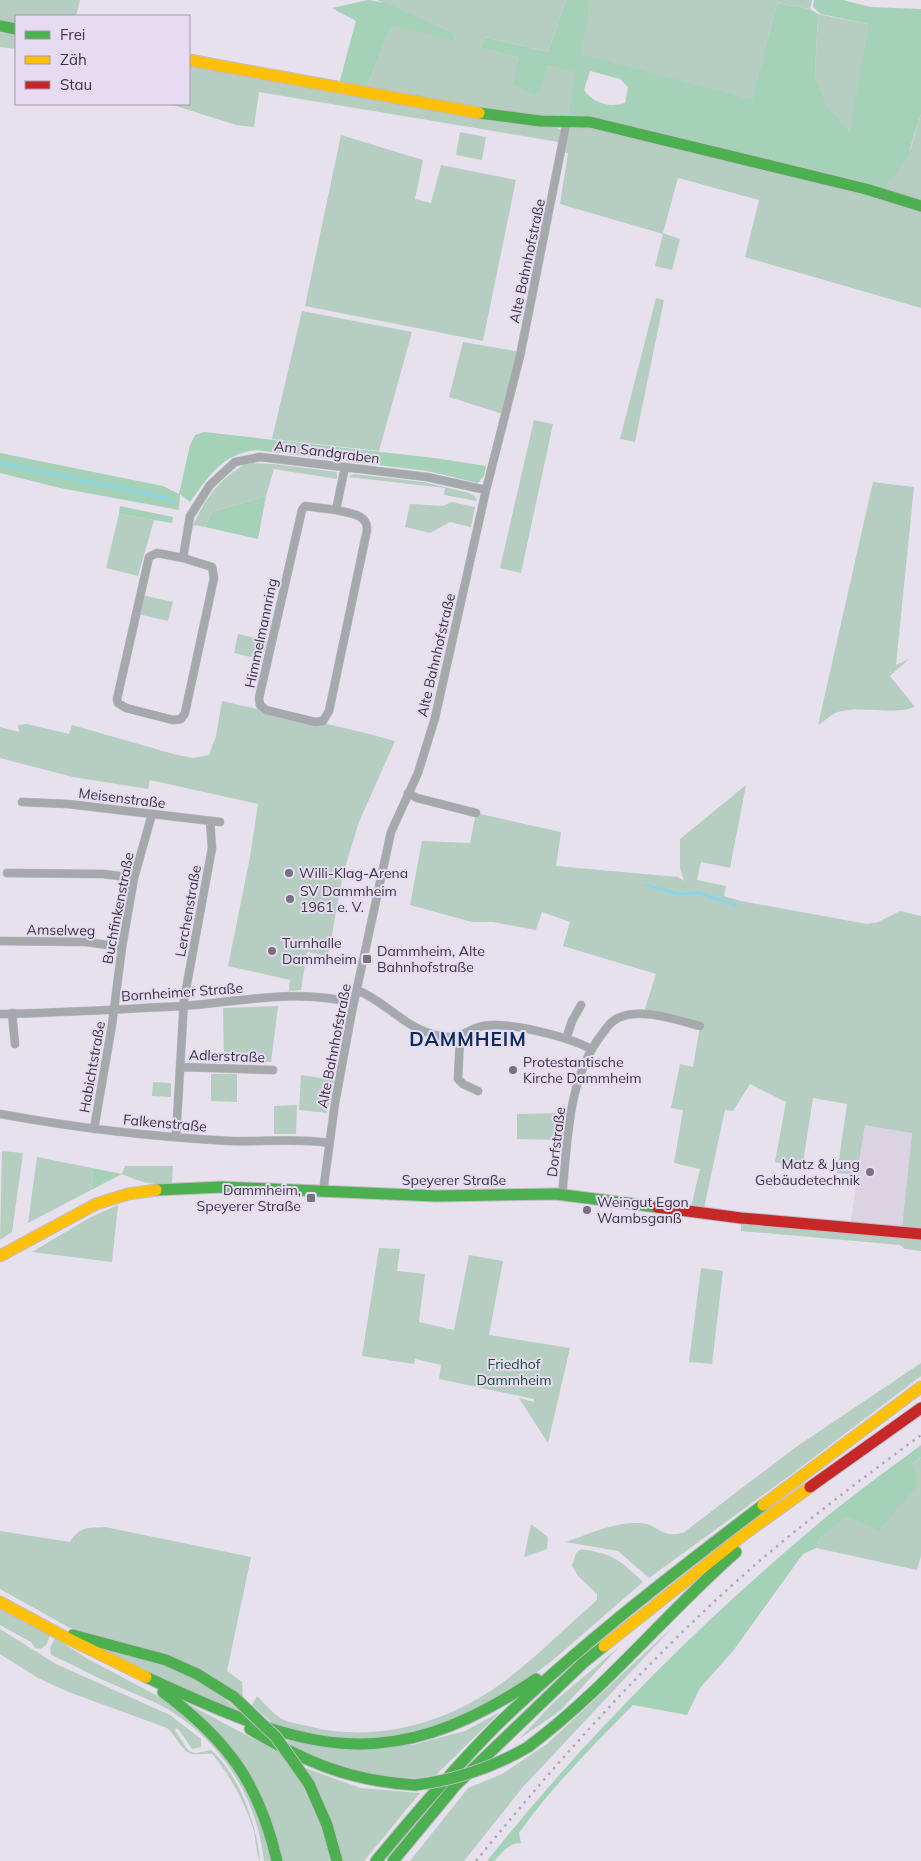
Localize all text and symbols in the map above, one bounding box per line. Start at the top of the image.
legend [15,15,190,105]
text: Frei [60,25,85,44]
text: Zäh [60,50,87,69]
text: Stau [60,75,92,94]
street label: Alte Bahnhofstraße [505,197,549,325]
street label: Am Sandgraben [273,437,381,467]
street label: Himmelmannring [241,576,281,690]
street label: Alte Bahnhofstraße [413,591,459,719]
street label: Meisenstraße [78,784,166,812]
street label: Buchfinkenstraße [98,851,138,965]
street label: Lerchenstraße [171,864,205,958]
place label: Willi-Klag-Arena [299,864,408,882]
marker: Willi-Klag-Arena [283,867,295,879]
place label: SV Dammheim 1961 e. V. [300,882,397,916]
marker: SV Dammheim 1961 e. V. [284,893,296,905]
street label: Amselweg [27,920,95,940]
place label: Turnhalle Dammheim [282,934,357,968]
place label: Dammheim, Alte Bahnhofstraße [377,942,485,976]
marker: Turnhalle Dammheim [266,945,278,957]
marker: Dammheim, Alte Bahnhofstraße [361,953,373,965]
street label: Bornheimer Straße [120,979,244,1005]
street label: Alte Bahnhofstraße [313,982,355,1110]
street label: Habichtstraße [75,1020,109,1114]
district label: DAMMHEIM [409,1027,527,1051]
street label: Adlerstraße [189,1046,265,1066]
place label: Protestantische Kirche Dammheim [523,1053,642,1087]
marker: Protestantische Kirche Dammheim [507,1064,519,1076]
street label: Dorfstraße [543,1106,569,1178]
street label: Falkenstraße [122,1110,208,1136]
place label: Matz & Jung Gebäudetechnik [755,1155,861,1189]
marker: Matz & Jung Gebäudetechnik [864,1166,876,1178]
street label: Speyerer Straße [402,1171,506,1189]
place label: Dammheim, Speyerer Straße [197,1181,301,1215]
marker: Dammheim, Speyerer Straße [305,1192,317,1204]
place label: Weingut Egon Wambsganß [597,1193,689,1227]
marker: Weingut Egon Wambsganß [581,1204,593,1216]
park label: Friedhof Dammheim [477,1355,551,1389]

